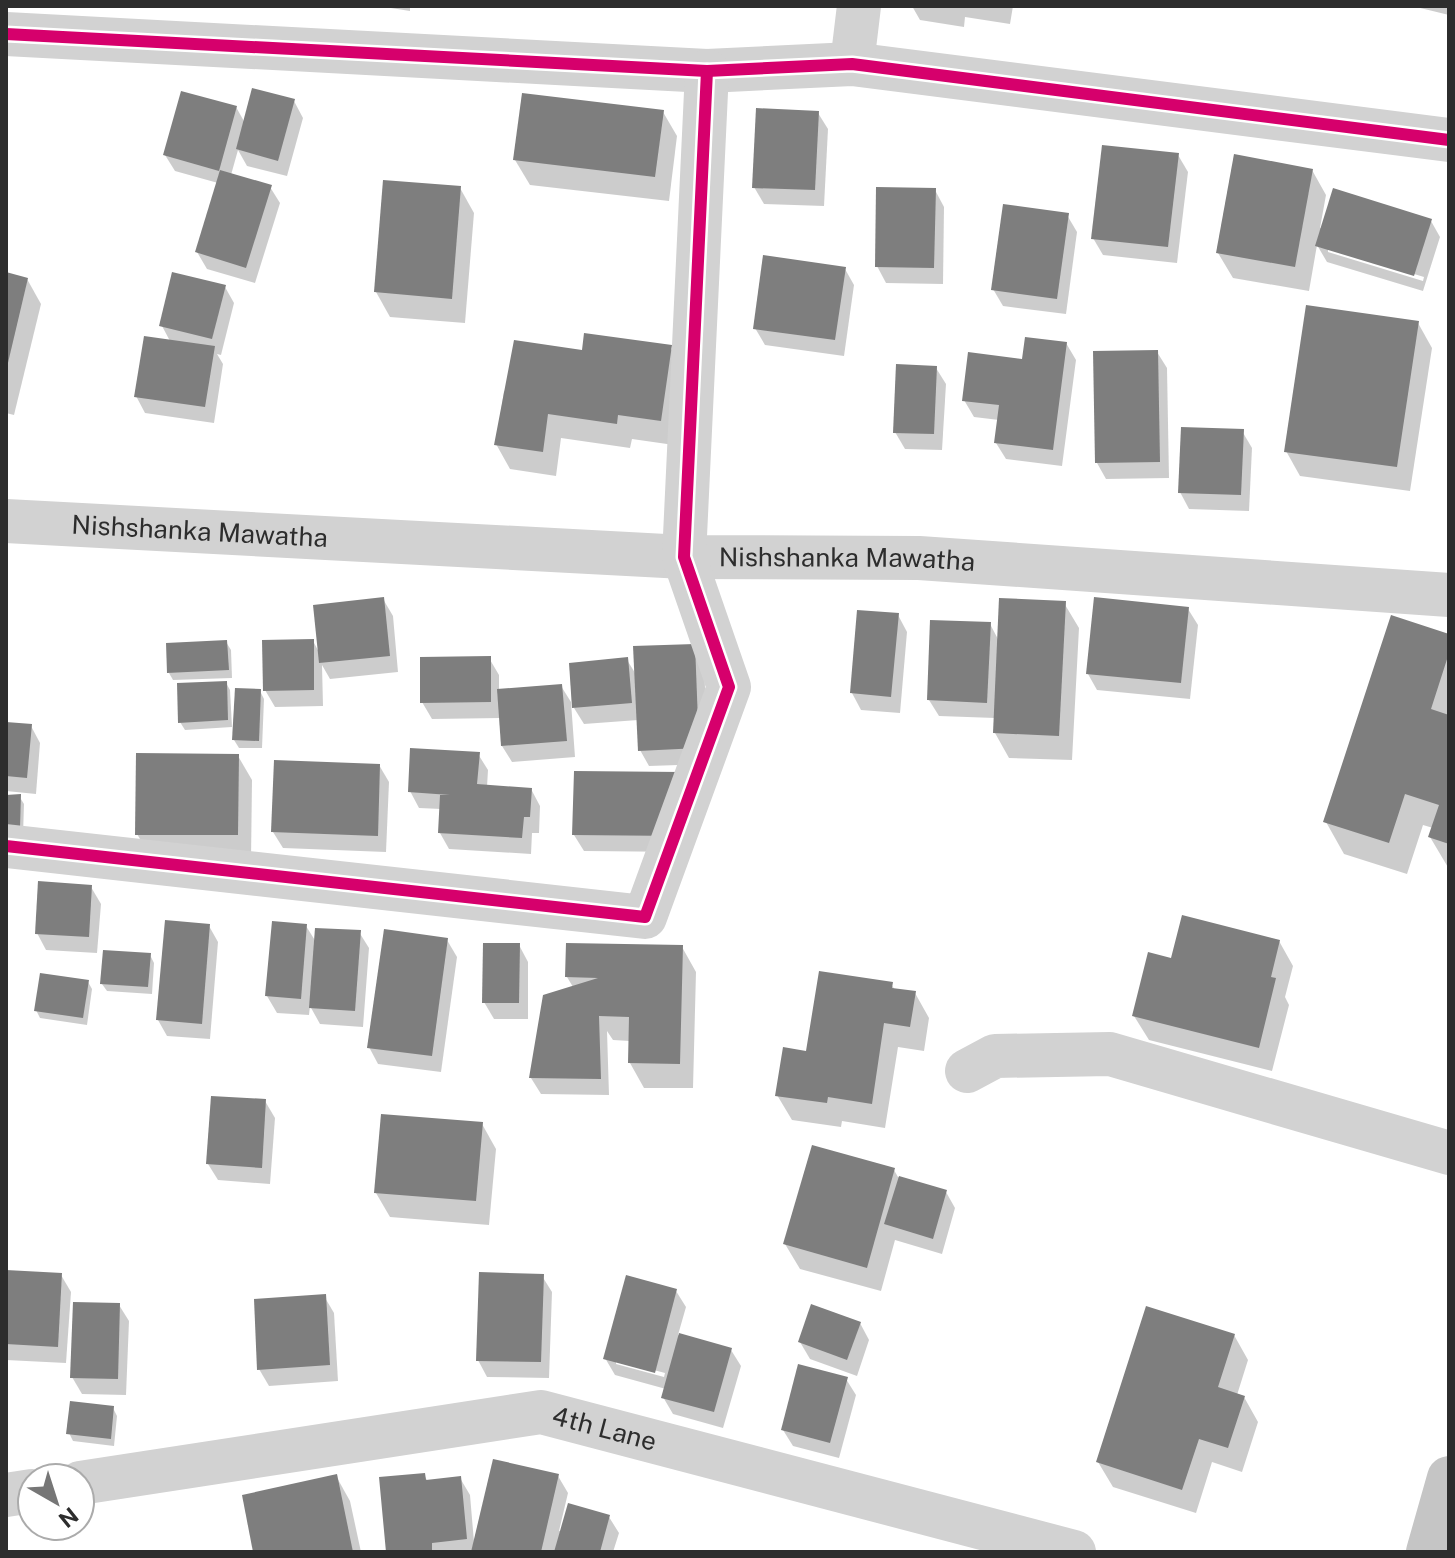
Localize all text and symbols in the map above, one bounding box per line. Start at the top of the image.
street label: Nishshanka Mawatha [71,509,329,553]
street label: Nishshanka Mawatha [719,541,976,577]
street label: 4th Lane [549,1400,660,1457]
north arrow [16,1462,96,1542]
text: N [54,1502,83,1533]

